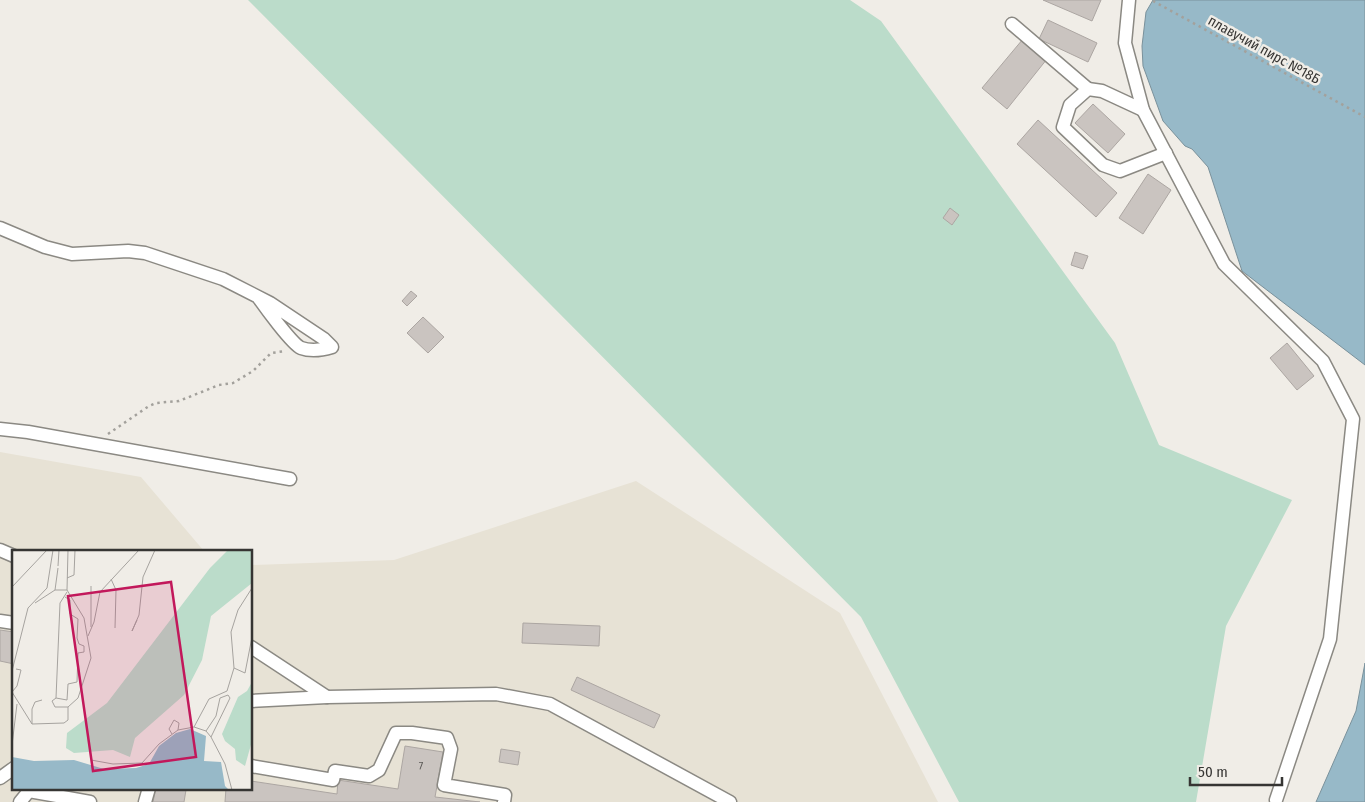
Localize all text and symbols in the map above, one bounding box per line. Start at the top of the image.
street label: плавучий пирс №18Б [1205,12,1323,88]
inset map [12,550,252,790]
scale bar [1190,754,1282,786]
house number: 7 [419,760,424,773]
text: 50 m [1198,763,1228,781]

